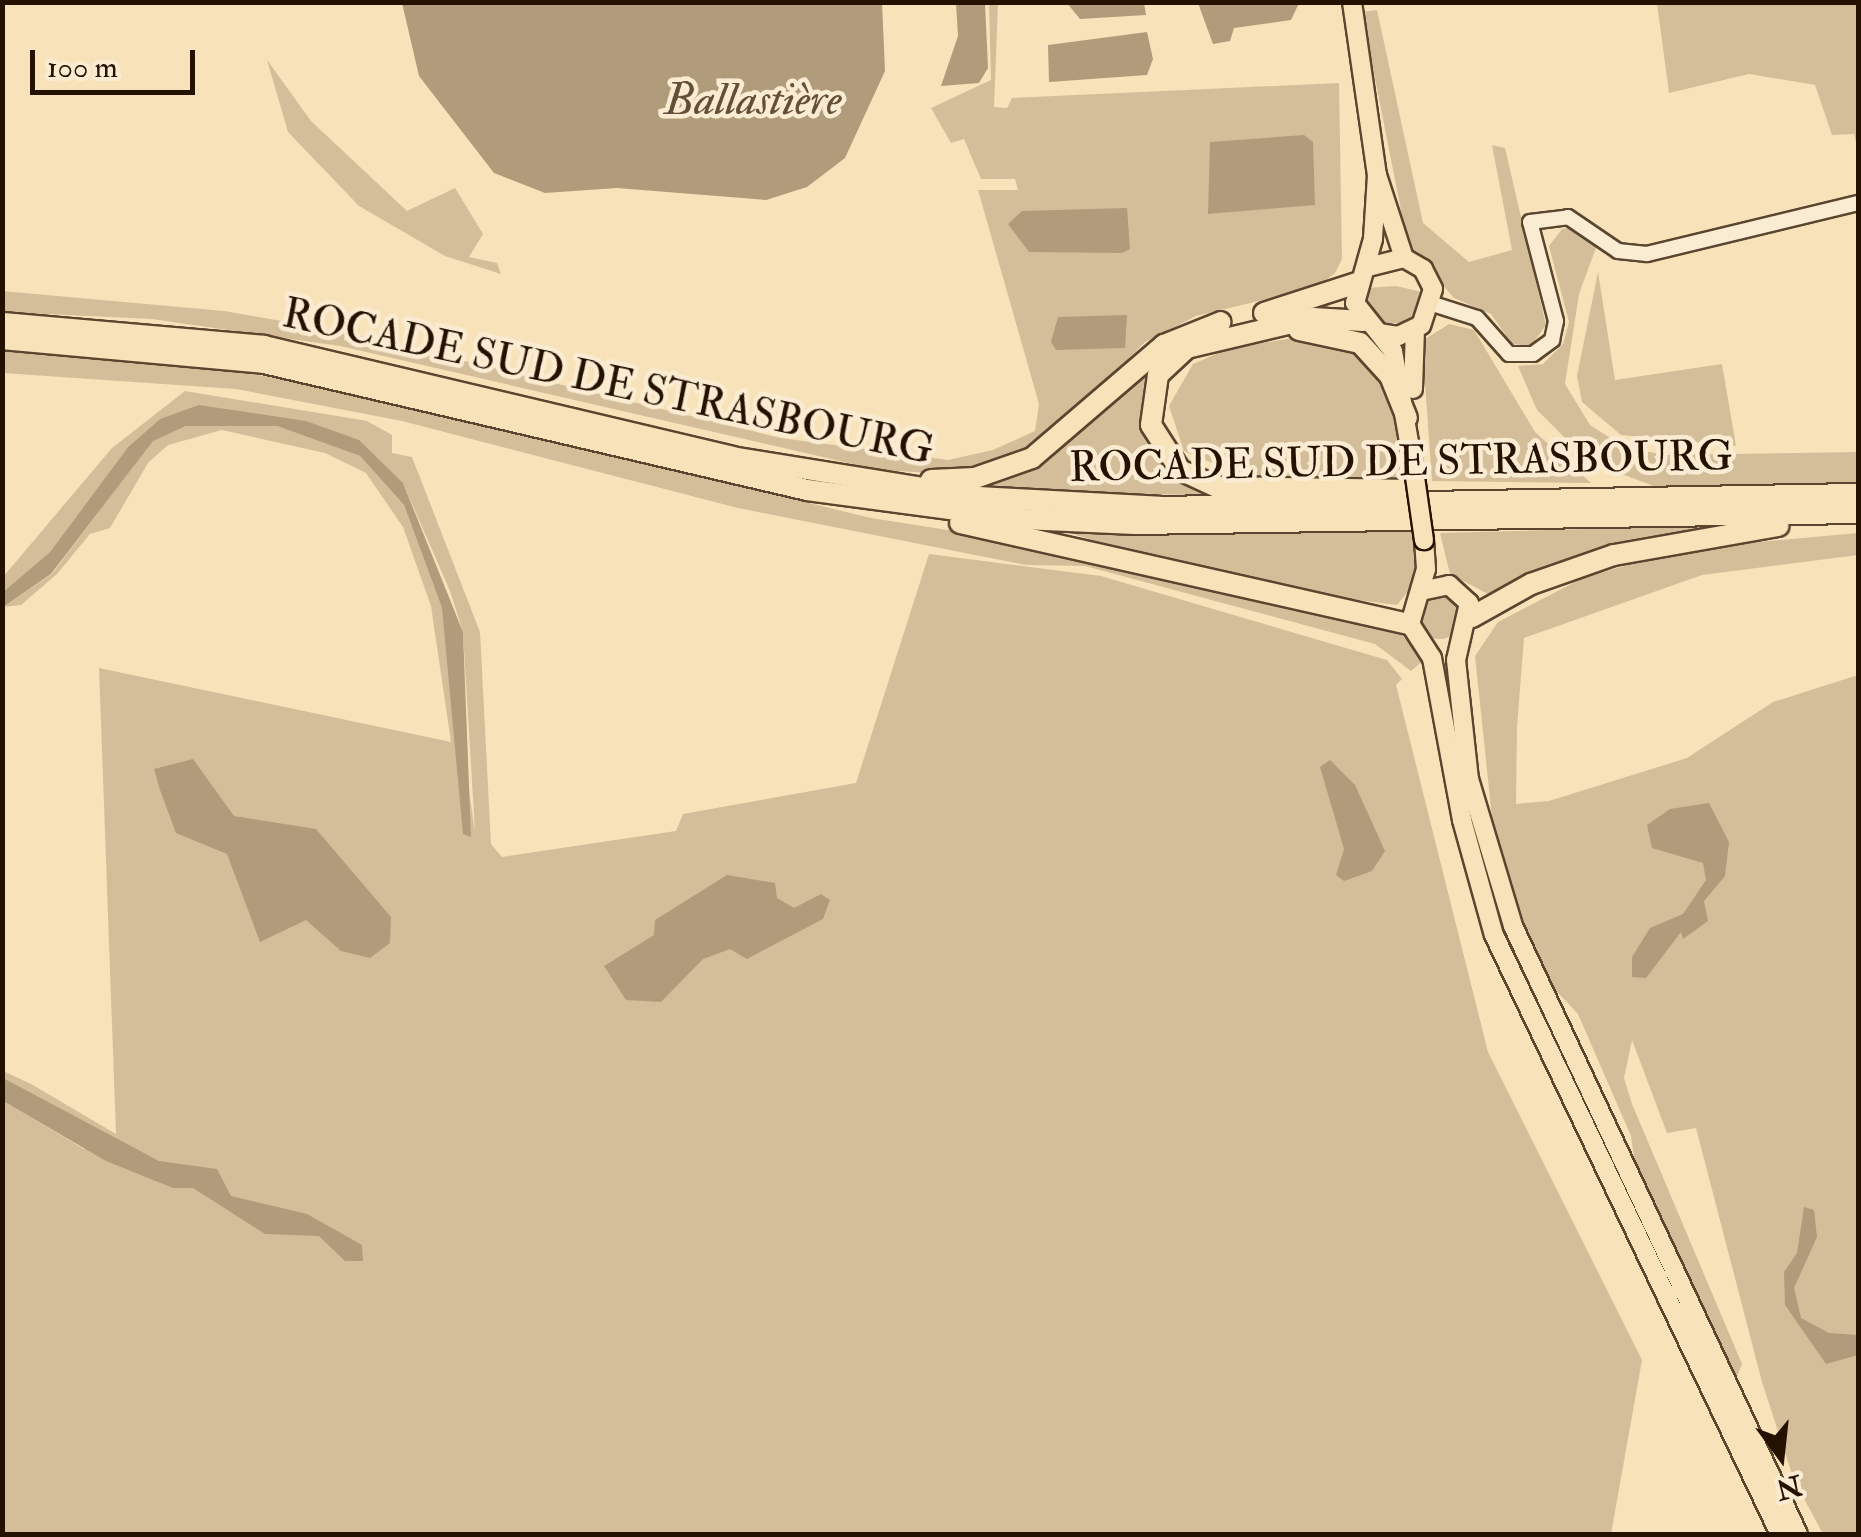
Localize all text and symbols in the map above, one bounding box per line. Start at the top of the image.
scale bar [35,30,200,92]
text: 100 m [47,49,118,86]
water label: Ballastière [665,74,841,128]
street label: ROCADE SUD DE STRASBOURG [278,288,938,476]
street label: ROCADE SUD DE STRASBOURG [1069,431,1733,493]
north arrow [1731,1407,1831,1507]
text: N [1772,1466,1806,1507]

